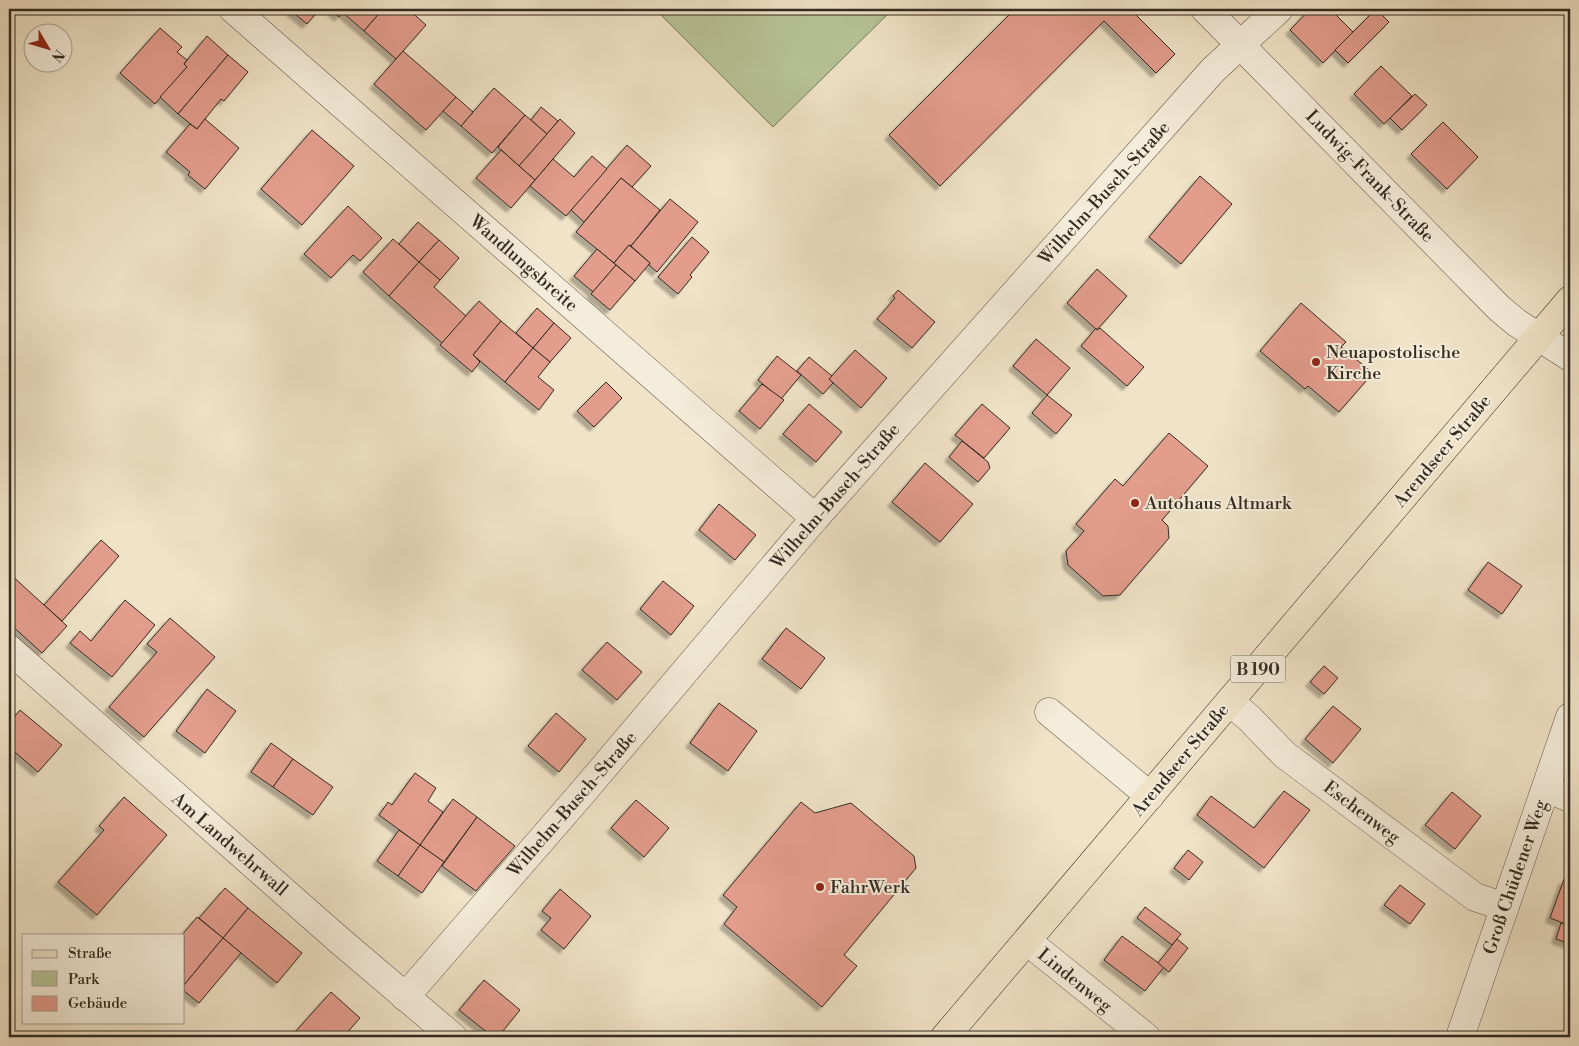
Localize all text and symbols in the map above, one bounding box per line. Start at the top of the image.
north arrow [22,22,72,72]
text: N [47,45,68,65]
street label: Ludwig-Frank-Straße [1300,105,1439,248]
street label: Wilhelm-Busch-Straße [1033,117,1175,271]
street label: Wandlungsbreite [464,209,583,317]
place label: Neuapostolische Kirche [1326,341,1460,385]
marker: Neuapostolische Kirche [1310,356,1322,368]
street label: Arendseer Straße [1388,390,1496,513]
street label: Wilhelm-Busch-Straße [765,419,905,575]
place label: Autohaus Altmark [1144,492,1293,515]
marker: Autohaus Altmark [1129,497,1141,509]
road number: B 190 [1230,656,1286,682]
street label: Arendseer Straße [1126,699,1234,822]
street label: Wilhelm-Busch-Straße [502,727,642,883]
street label: Eschenweg [1319,776,1405,849]
street label: Am Landwehrwall [166,787,293,902]
street label: Groß Chüdener Weg [1478,796,1553,958]
place label: FahrWerk [830,876,911,899]
marker: FahrWerk [814,881,826,893]
legend [22,934,185,1024]
street label: Lindenweg [1033,943,1117,1018]
text: Straße [68,944,112,963]
text: Park [68,970,100,989]
text: Gebäude [68,994,127,1013]

